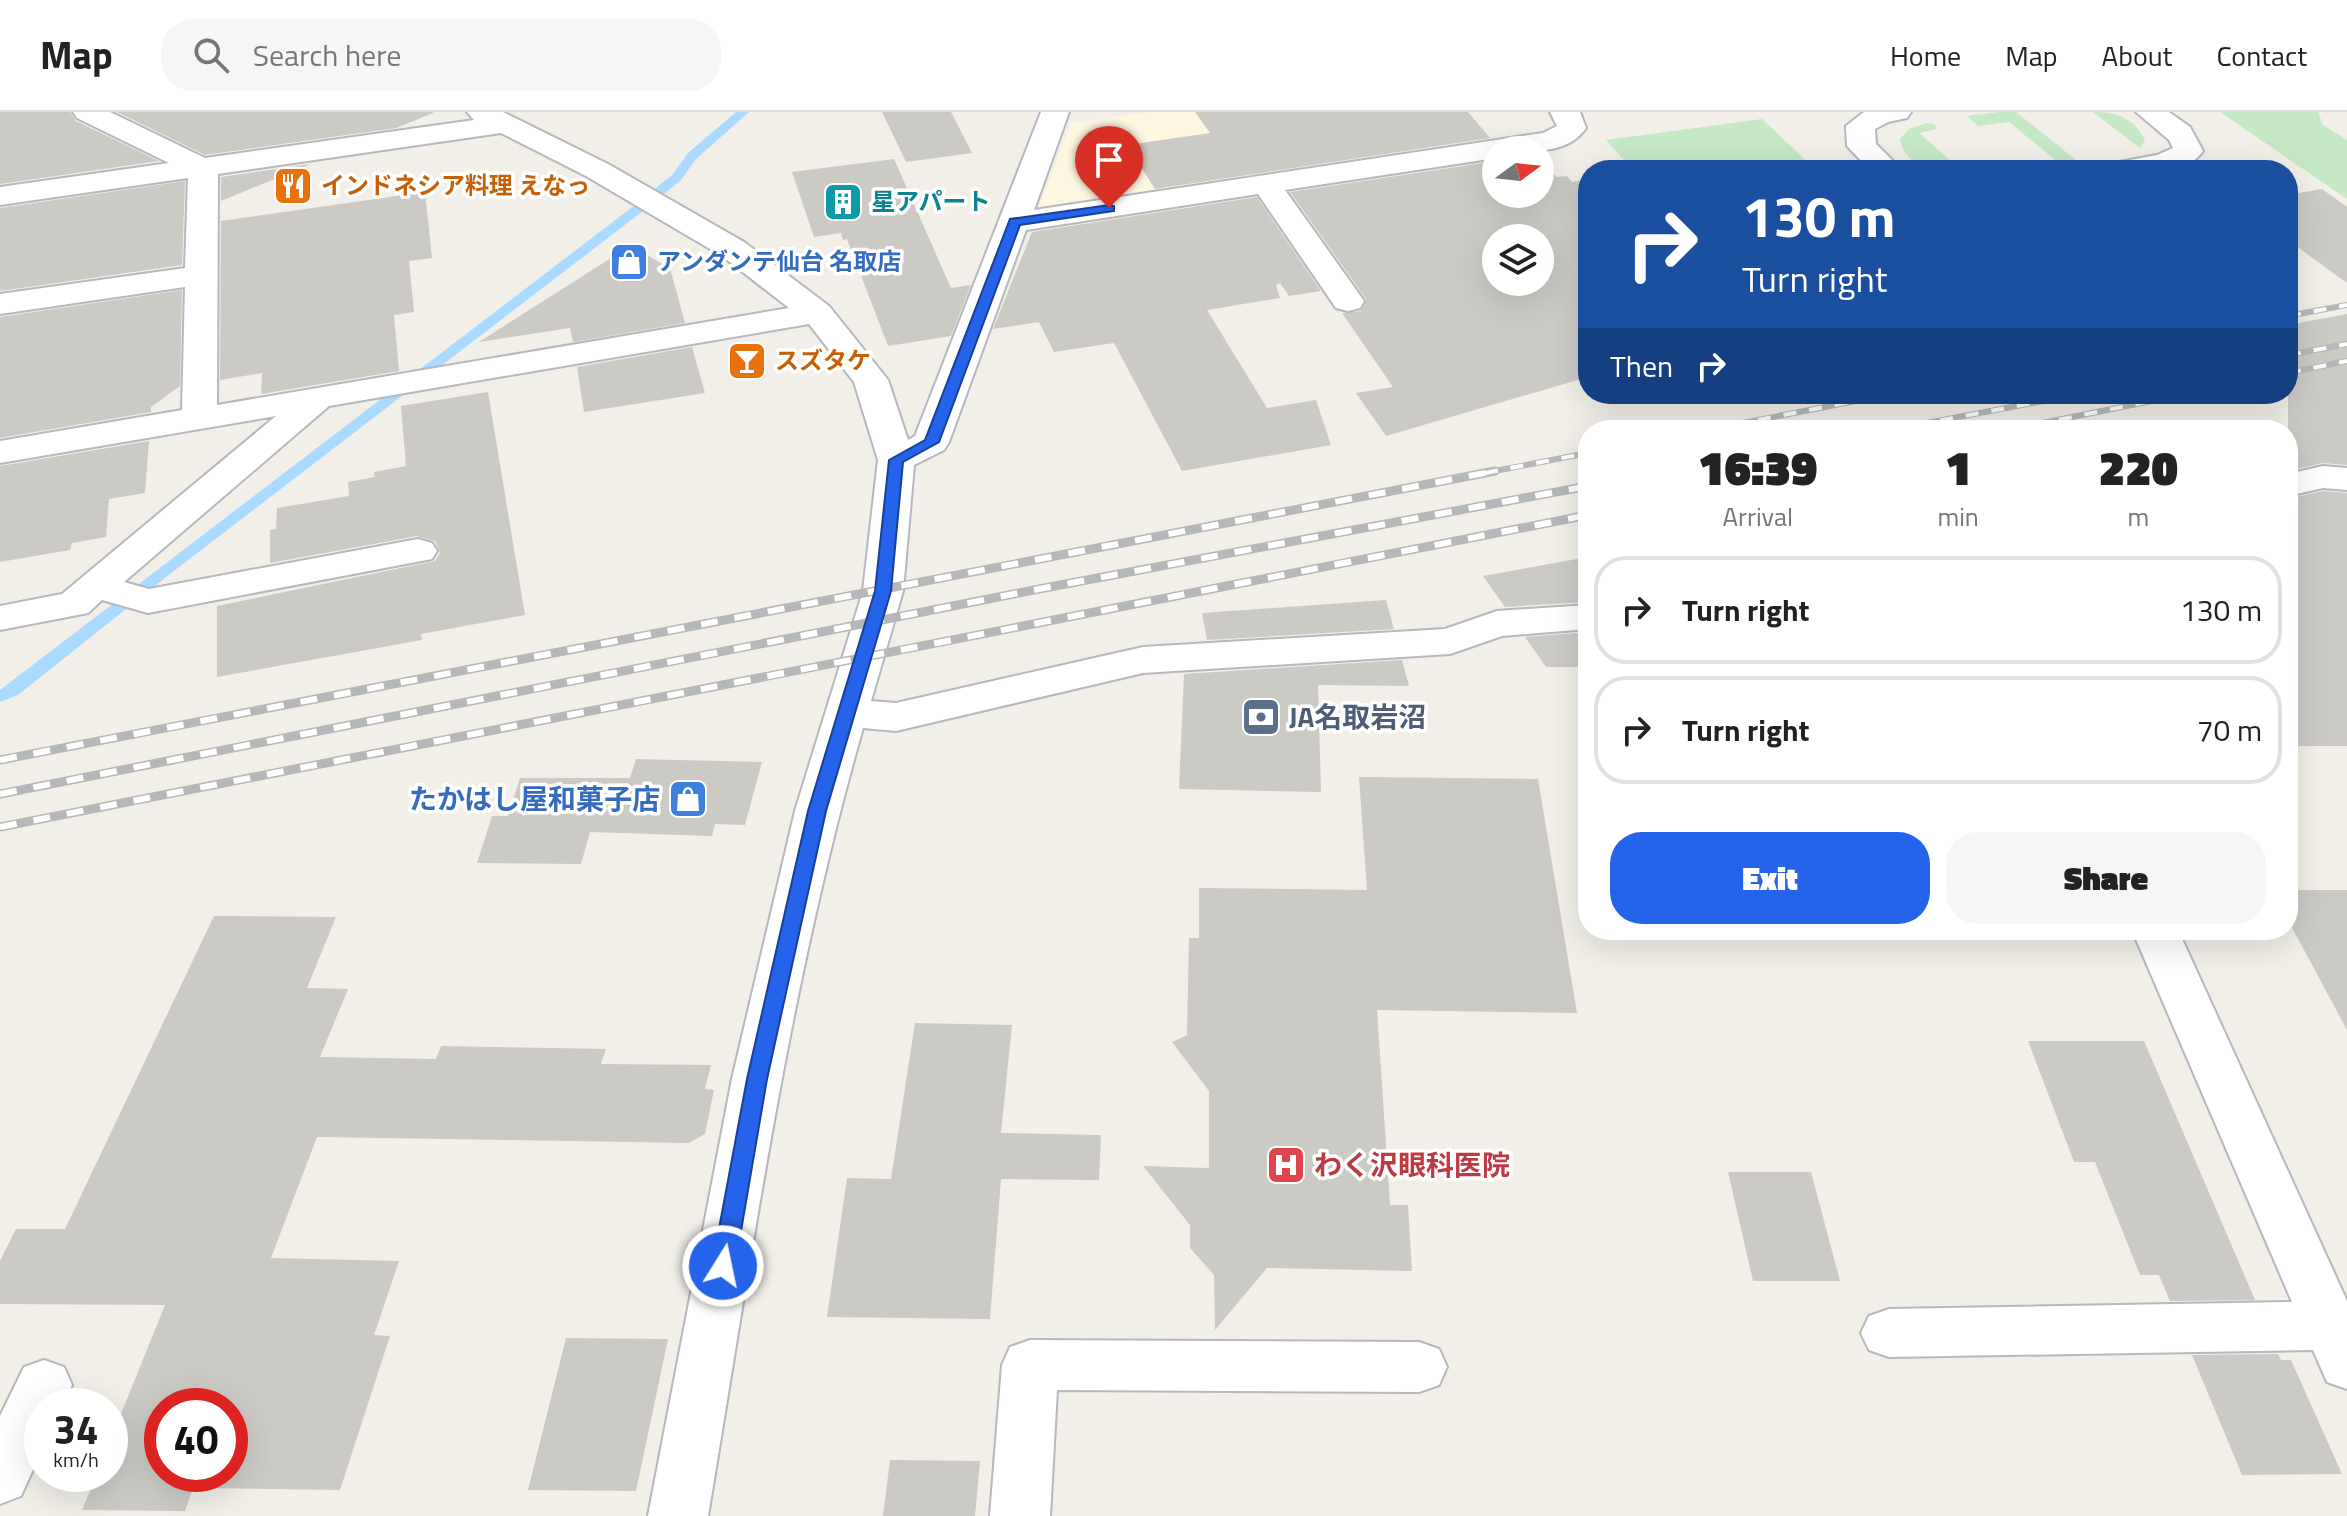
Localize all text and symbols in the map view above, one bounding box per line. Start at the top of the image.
search box [161,19,721,91]
text: Map [40,26,113,84]
text: Search here [253,32,402,78]
icon: search [189,33,233,77]
text: Home [1890,34,1961,77]
text: Map [2005,34,2058,77]
text: About [2102,34,2172,77]
text: Contact [2216,34,2307,77]
pin [1075,126,1143,208]
north arrow [1482,136,1554,208]
map controls [1482,136,1554,296]
icon: arrive [1087,138,1131,182]
restaurant icon: インドネシア料理 えなっ [272,165,314,207]
place label: インドネシア料理 えなっ [321,167,590,203]
text: 130 m [1742,174,1895,259]
building icon: 星アパート [822,181,864,223]
place label: 星アパート [871,183,991,219]
icon: right [1610,192,1714,296]
button: layers [1482,224,1554,296]
shop icon: アンダンテ仙台 名取店 [608,241,650,283]
place label: アンダンテ仙台 名取店 [657,243,901,279]
text: Turn right [1742,251,1887,306]
bar icon: スズタケ [726,340,768,382]
place label: スズタケ [775,342,871,378]
text: Then [1610,343,1673,389]
icon: right [1689,344,1733,388]
text: 16:39 [1698,431,1817,504]
text: 1 [1945,431,1971,504]
text: 220 [2099,431,2178,504]
text: Arrival [1722,497,1793,536]
text: min [1937,497,1979,536]
text: m [2128,497,2149,536]
text: Turn right [1682,587,1810,633]
text: 130 m [2180,587,2262,633]
icon: right [1614,588,1658,632]
place label: JA名取岩沼 [1289,695,1426,738]
bank icon: JA名取岩沼 [1240,696,1282,738]
text: Turn right [1682,707,1810,753]
text: 70 m [2197,707,2262,753]
icon: right [1614,708,1658,752]
place label: たかはし屋和菓子店 [409,777,660,820]
shop icon: たかはし屋和菓子店 [667,778,709,820]
button: Exit [1610,832,1930,924]
button: Share [1946,832,2266,924]
place label: わく沢眼科医院 [1314,1143,1510,1186]
hospital icon: わく沢眼科医院 [1265,1144,1307,1186]
position arrow [681,1224,765,1308]
speed limit sign: 40 [144,1388,248,1492]
text: 34 [54,1399,98,1460]
text: km/h [53,1444,99,1475]

